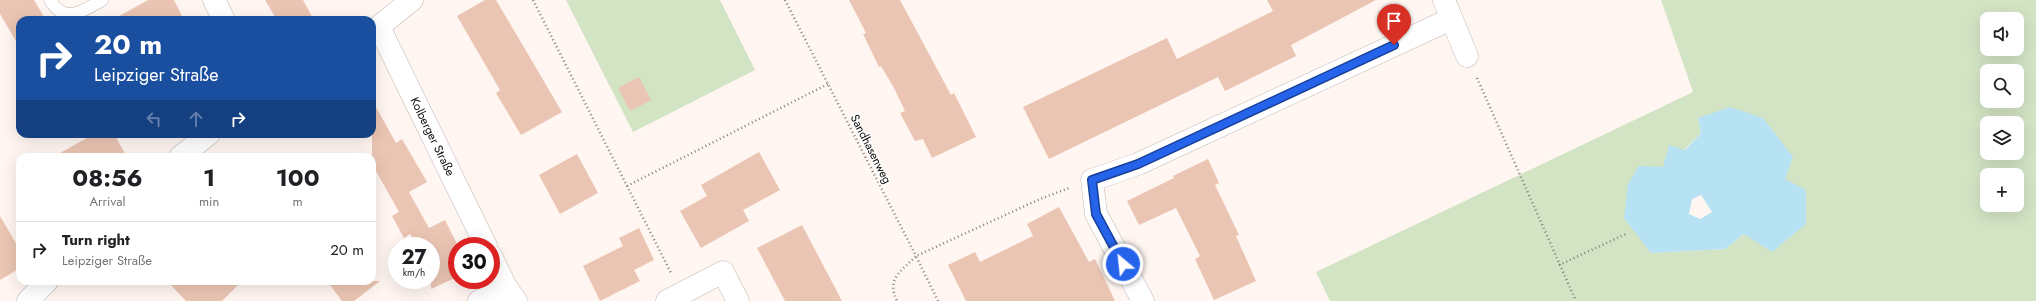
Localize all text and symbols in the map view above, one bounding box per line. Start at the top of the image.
pin [1377,4,1411,45]
icon: arrive [1383,10,1405,32]
map controls [1980,12,2024,212]
button: sound [1980,12,2024,56]
text: 20 m [94,24,162,65]
icon: right [28,32,80,84]
text: Leipziger Straße [94,62,219,88]
button: search [1980,64,2024,108]
street label: Kolberger Straße [406,94,459,179]
icon: left [143,108,165,130]
icon: ahead [185,108,207,130]
icon: right [227,108,249,130]
street label: Sandhasenweg [846,111,896,187]
button: layers [1980,116,2024,160]
text: 08:56 [72,160,143,195]
text: 1 [203,160,215,195]
text: 100 [276,160,320,195]
button: + [1980,168,2024,212]
text: Arrival [90,192,125,211]
text: min [199,192,219,211]
text: m [293,192,303,211]
text: Turn right [62,229,130,251]
speed limit sign: 30 [448,237,500,289]
icon: right [28,239,50,261]
text: 20 m [330,239,364,261]
text: 27 [401,243,427,272]
position arrow [1102,243,1144,285]
text: Leipziger Straße [62,251,152,270]
text: km/h [403,265,425,280]

